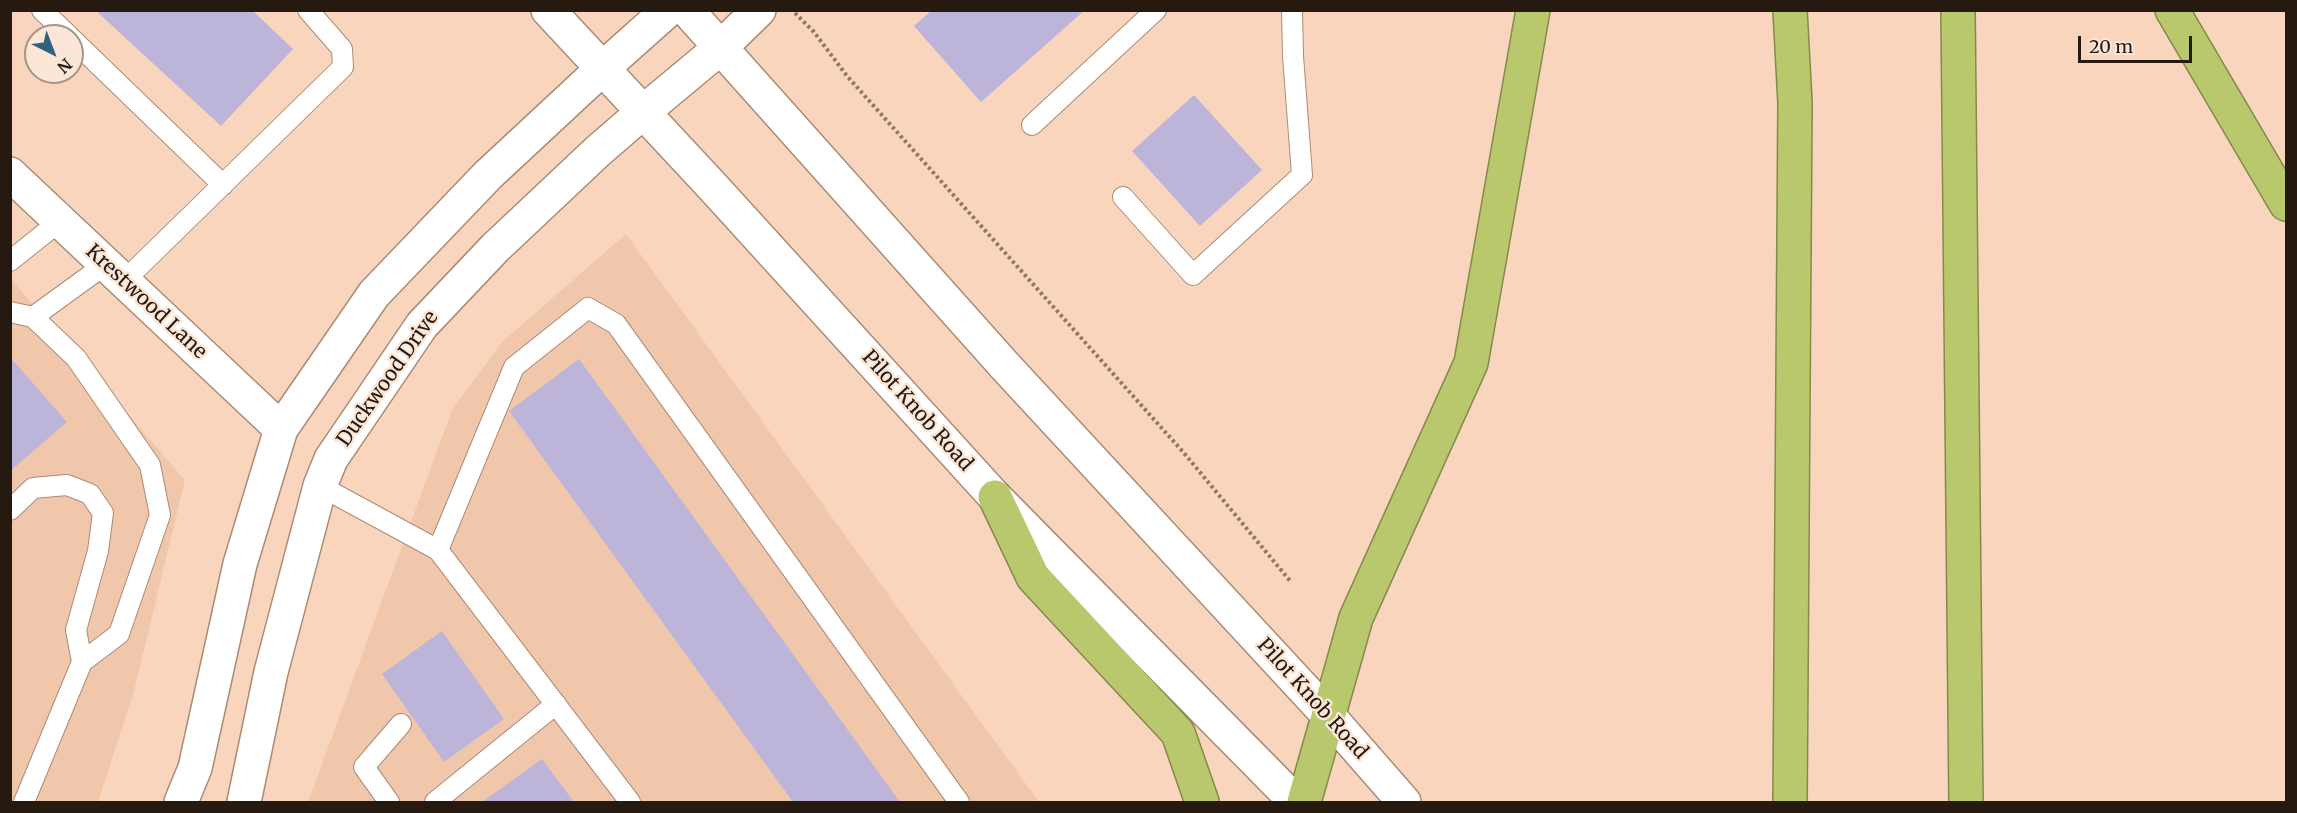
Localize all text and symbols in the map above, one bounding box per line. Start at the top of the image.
north arrow [24,24,84,84]
scale bar [2081,24,2195,62]
text: 20 m [2089,35,2133,58]
text: N [53,54,76,78]
street label: Krestwood Lane [80,240,212,364]
street label: Duckwood Drive [332,307,444,451]
street label: Pilot Knob Road [857,346,977,476]
street label: Pilot Knob Road [1252,634,1372,764]

